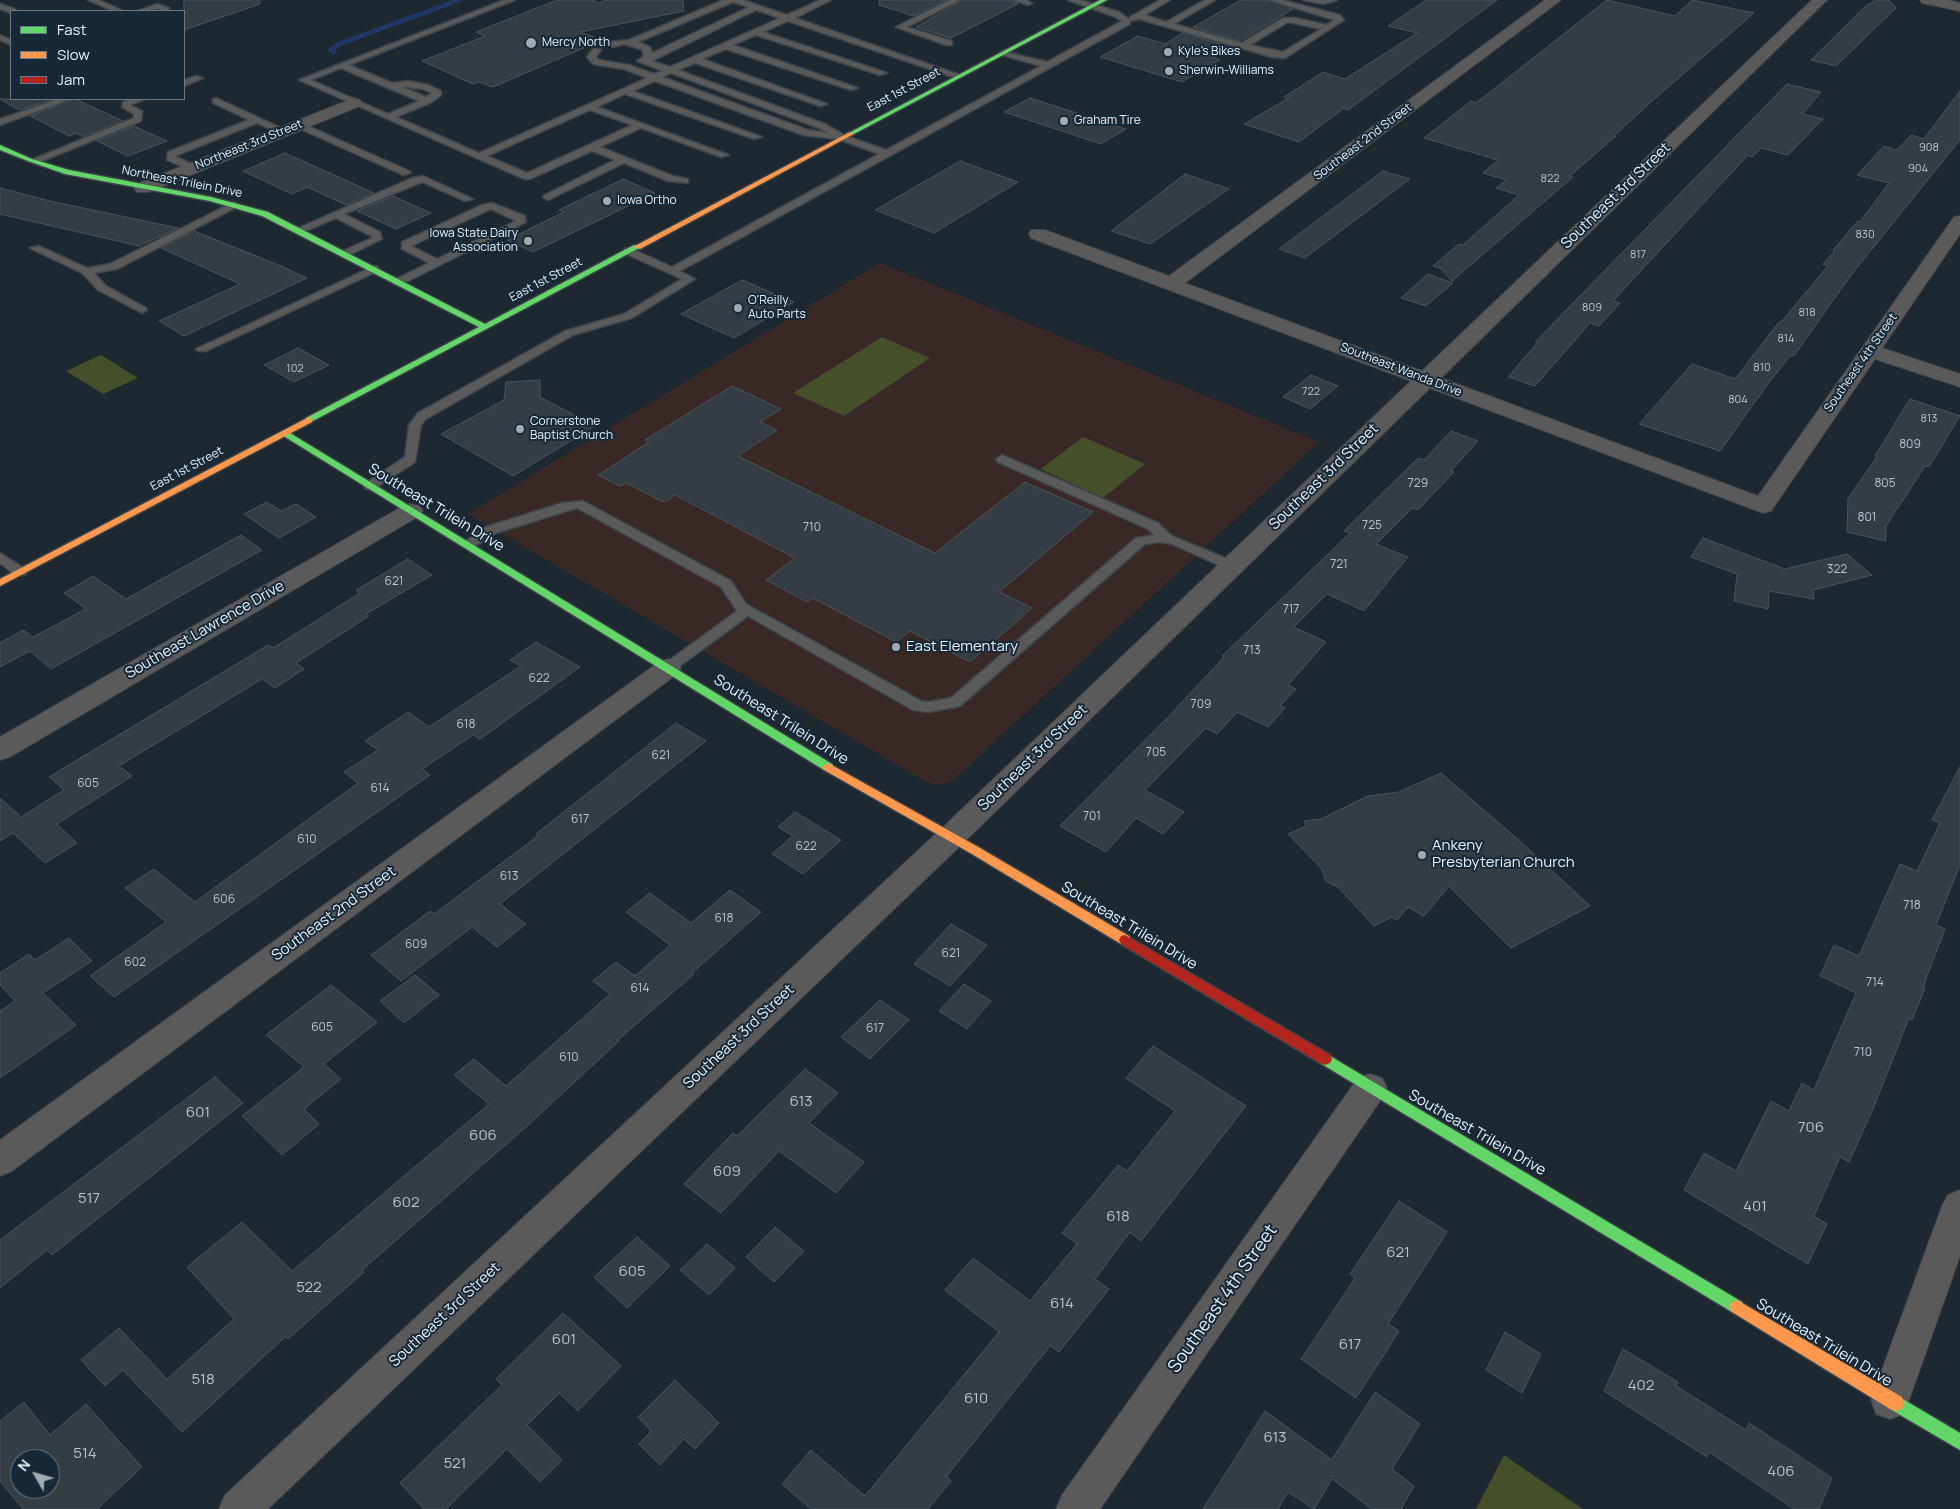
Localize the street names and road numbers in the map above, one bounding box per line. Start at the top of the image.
street label: East 1st Street [865,65,943,115]
street label: Southeast 2nd Street [1311,100,1415,184]
street label: Northeast 3rd Street [193,117,305,173]
street label: Southeast 3rd Street [1557,139,1675,253]
street label: Northeast Trilein Drive [120,163,244,201]
street label: East 1st Street [507,255,585,305]
street label: Southeast 4th Street [1821,311,1901,415]
street label: Southeast Wanda Drive [1338,340,1464,400]
street label: Southeast 3rd Street [1265,420,1383,534]
street label: East 1st Street [148,444,226,494]
street label: Southeast Trilein Drive [365,460,507,556]
street label: Southeast Lawrence Drive [122,577,288,683]
street label: Southeast Trilein Drive [710,671,852,769]
street label: Southeast 3rd Street [974,701,1092,815]
street label: Southeast 2nd Street [268,863,400,965]
street label: Southeast Trilein Drive [1058,878,1200,974]
street label: Southeast 3rd Street [680,981,798,1093]
street label: Southeast Trilein Drive [1405,1086,1549,1180]
street label: Southeast 4th Street [1164,1221,1282,1377]
street label: Southeast 3rd Street [386,1259,504,1371]
street label: Southeast Trilein Drive [1753,1295,1895,1391]

